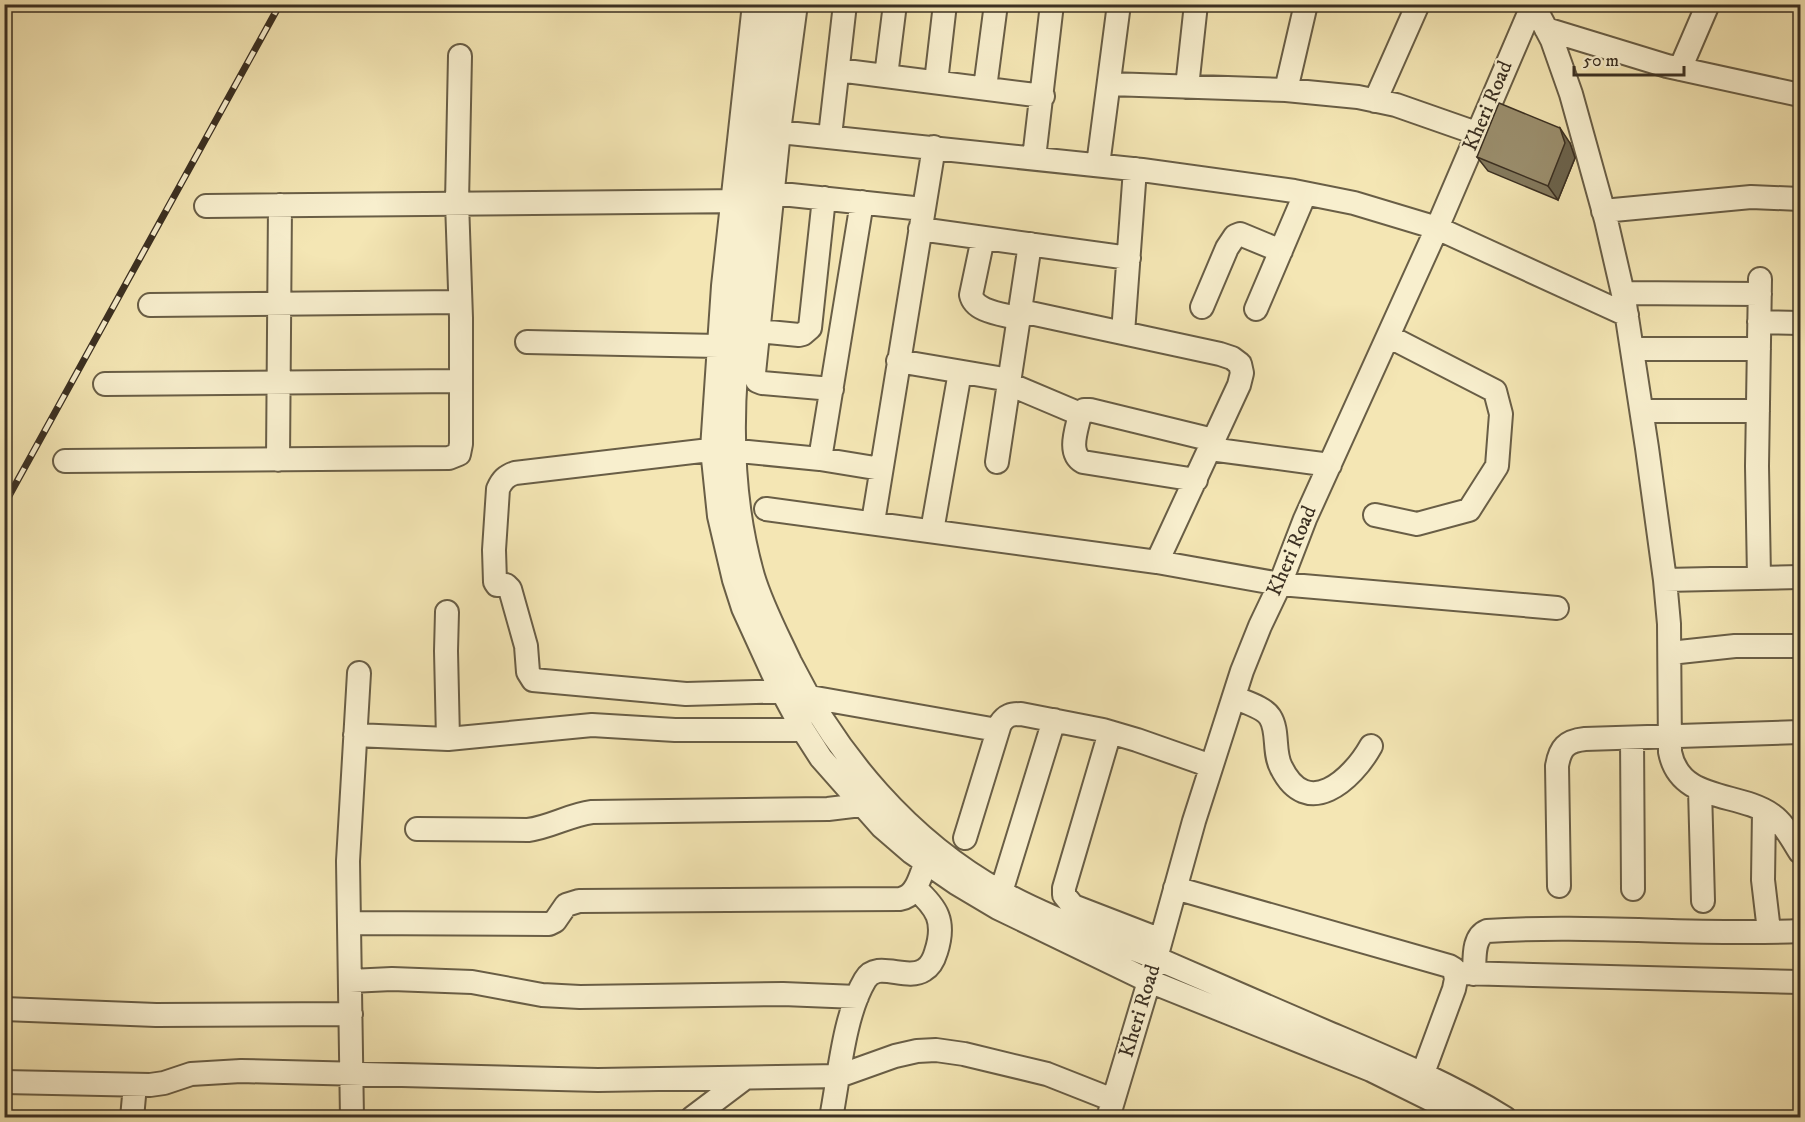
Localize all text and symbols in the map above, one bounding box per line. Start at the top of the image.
scale bar [1574,39,1684,77]
text: 50 m [1583,50,1619,72]
street label: Kheri Road [1457,56,1519,155]
street label: Kheri Road [1261,501,1323,600]
street label: Kheri Road [1114,961,1167,1061]

